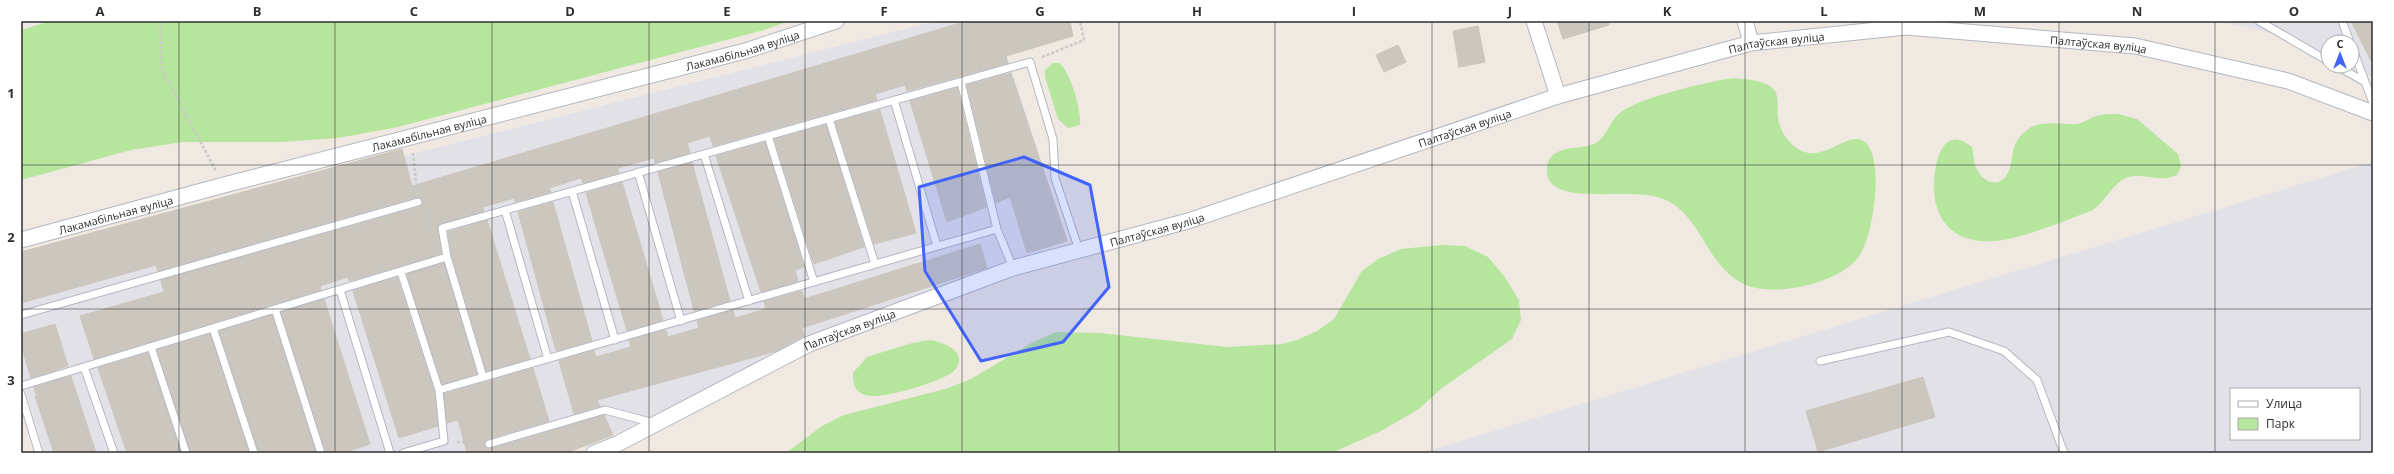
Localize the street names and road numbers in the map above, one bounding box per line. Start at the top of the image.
street label: Лакамабільная вуліца [684,26,801,74]
street label: Палтаўская вуліца [1726,28,1825,56]
street label: Палтаўская вуліца [2050,31,2149,56]
street label: Палтаўская вуліца [1416,105,1513,150]
street label: Лакамабільная вуліца [370,110,488,154]
street label: Лакамабільная вуліца [57,192,174,237]
street label: Палтаўская вуліца [1108,209,1206,249]
street label: Палтаўская вуліца [800,305,897,353]

